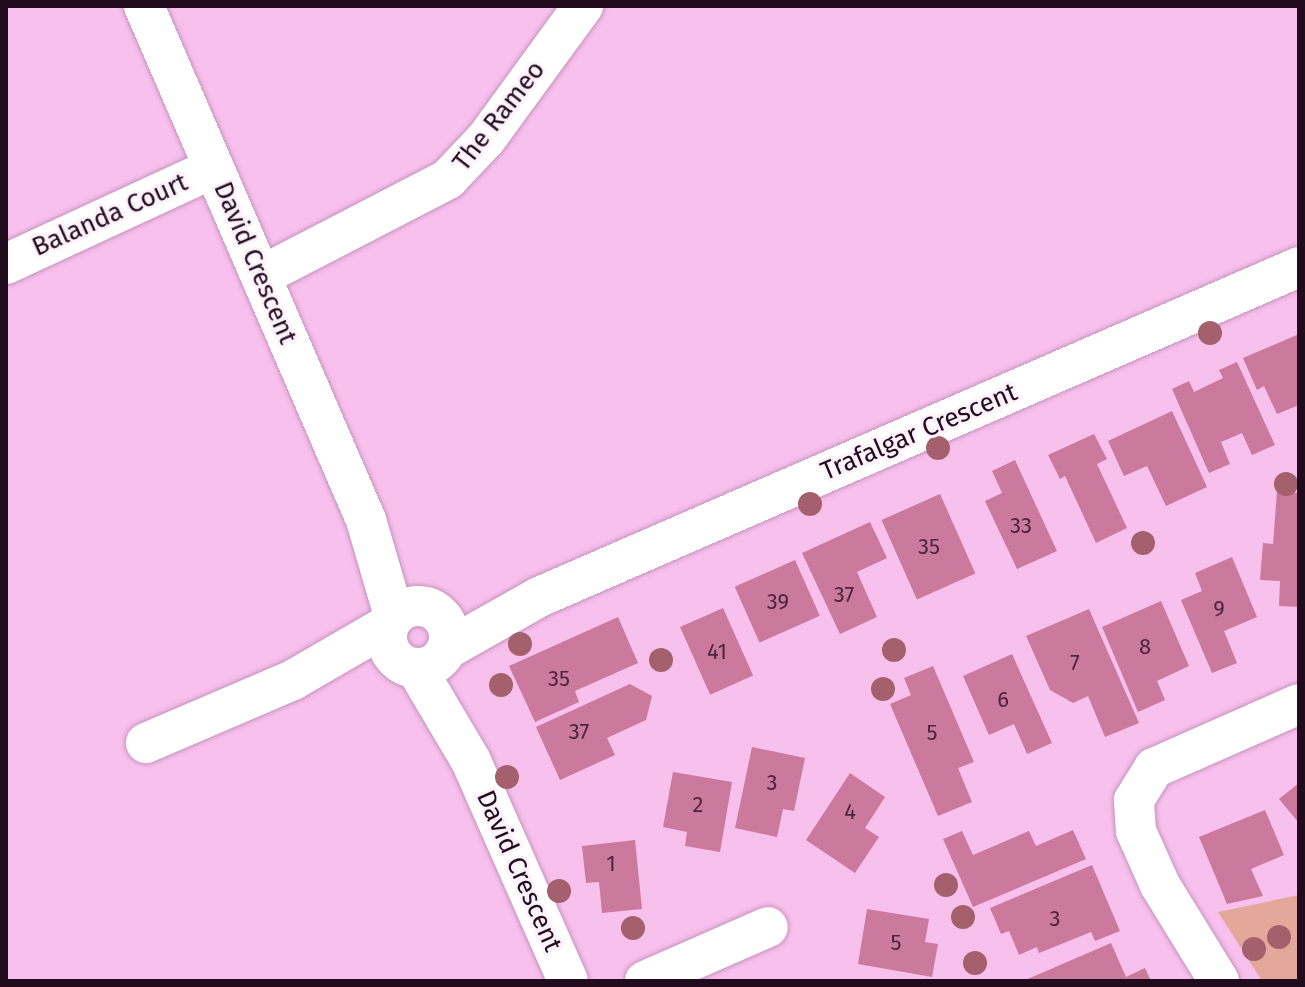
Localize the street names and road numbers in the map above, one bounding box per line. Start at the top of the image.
street label: The Rameo [446,55,552,177]
street label: Balanda Court [27,167,193,263]
street label: David Crescent [207,177,303,349]
street label: Trafalgar Crescent [816,377,1022,487]
street label: David Crescent [470,786,568,956]

